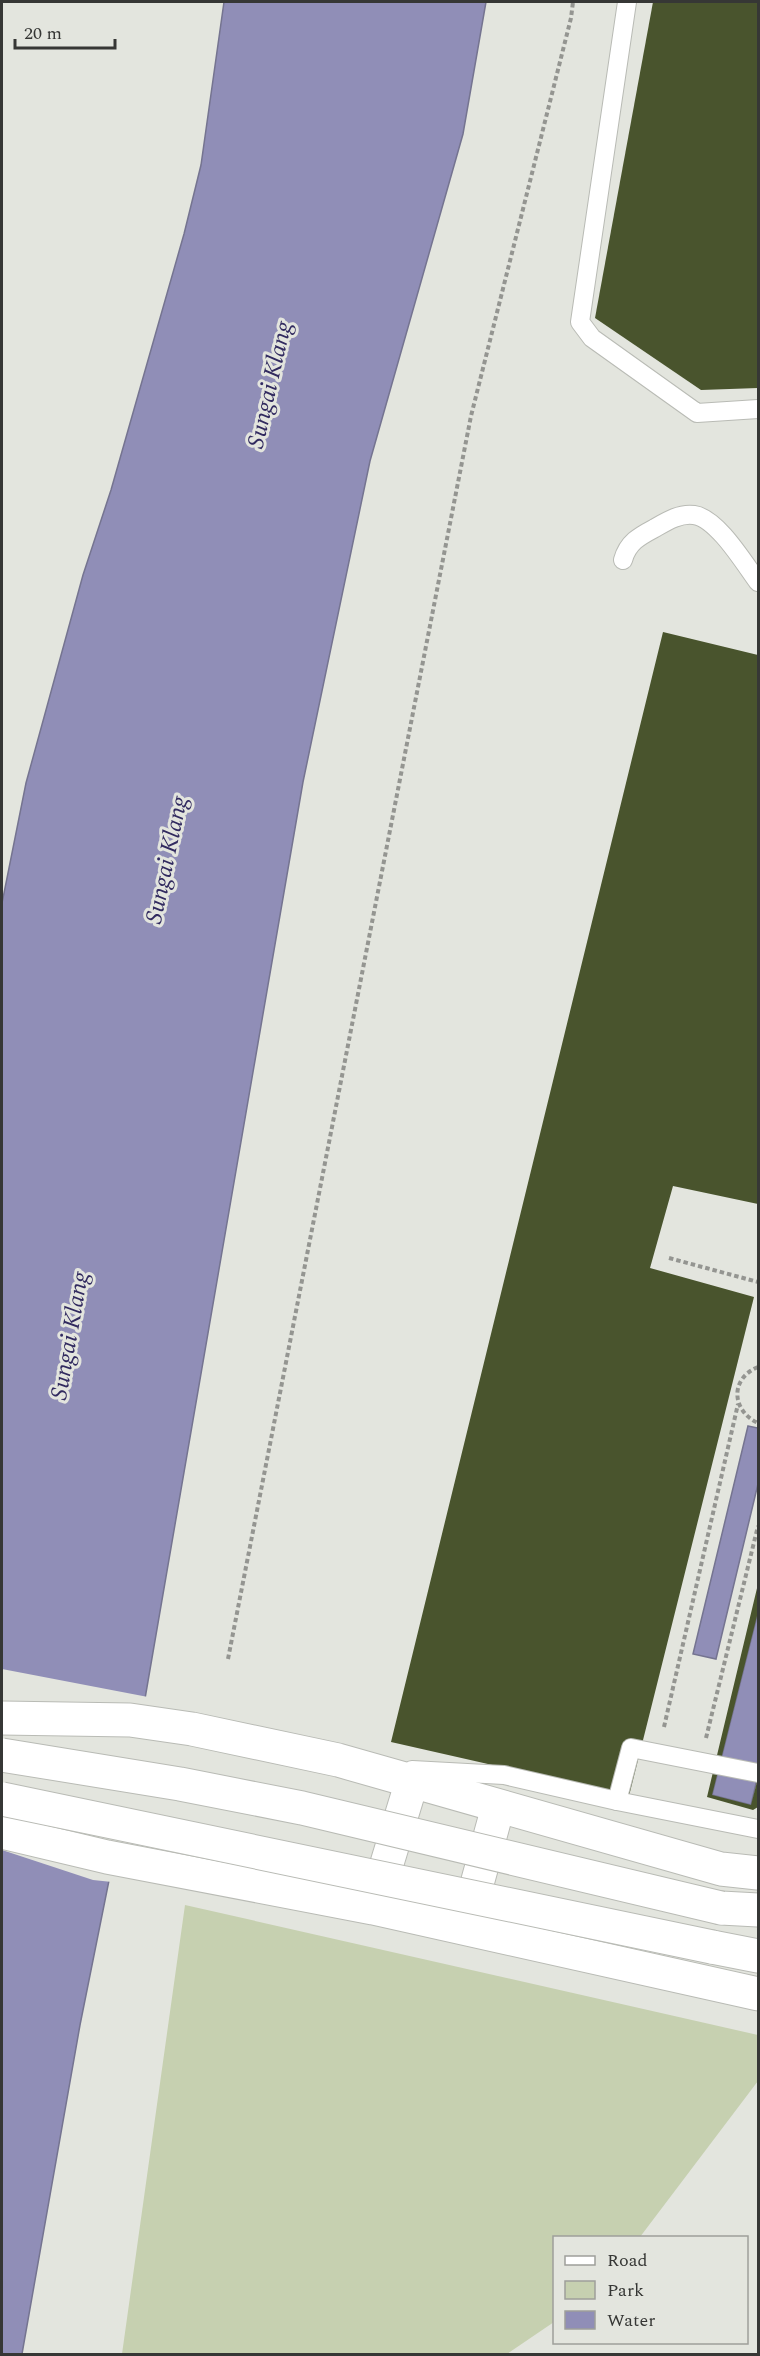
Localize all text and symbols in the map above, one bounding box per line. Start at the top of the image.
scale bar [15,12,116,50]
text: 20 m [24,20,62,47]
water label: Sungai Klang [238,317,302,452]
water label: Sungai Klang [136,792,198,927]
water label: Sungai Klang [41,1268,99,1403]
legend [553,2236,748,2344]
text: Road [607,2247,648,2274]
text: Park [607,2277,644,2304]
text: Water [607,2307,655,2334]

